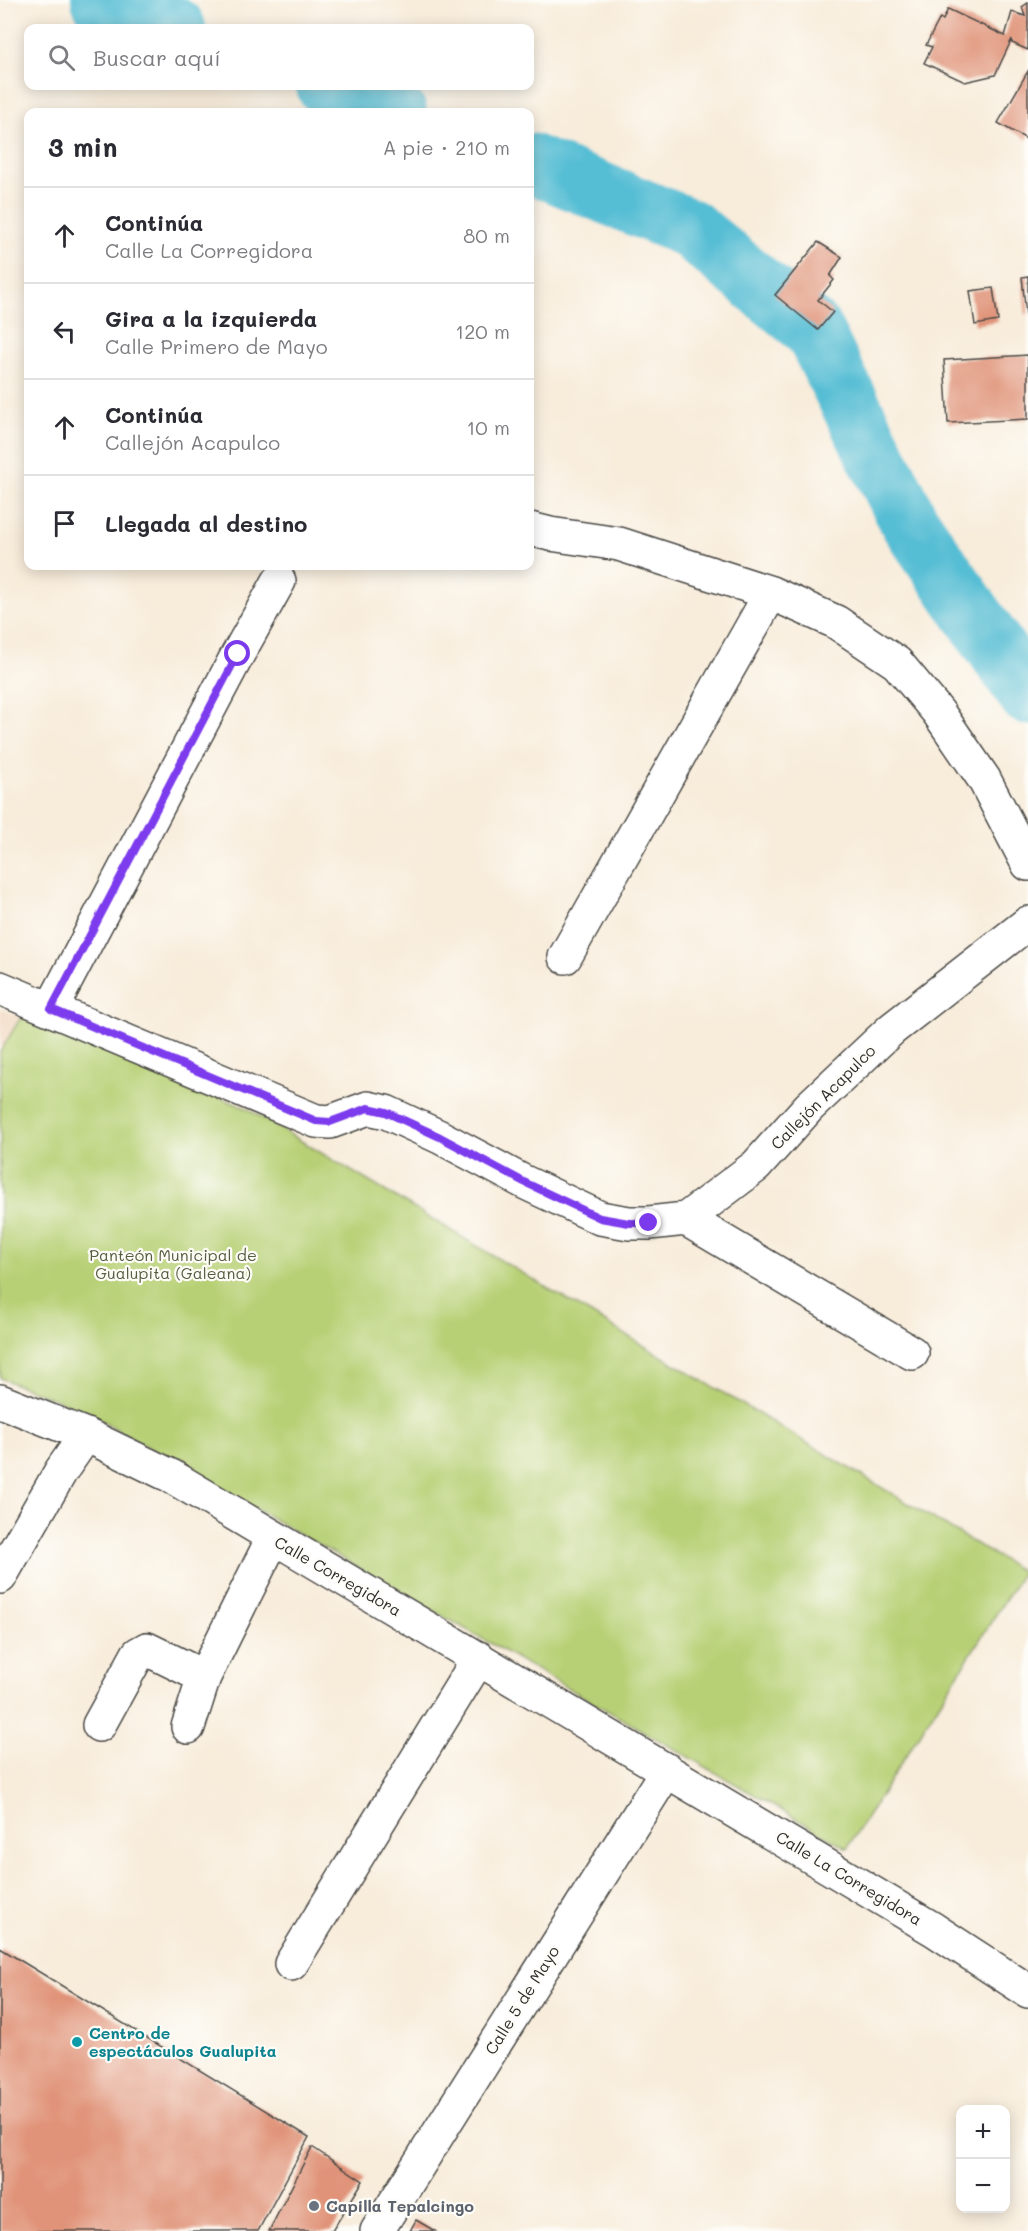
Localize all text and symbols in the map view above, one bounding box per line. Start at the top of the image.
search box [24,24,534,90]
icon: search [45,41,78,74]
text: Buscar aquí [93,43,221,72]
text: 3 min [48,130,117,164]
text: A pie · 210 m [383,134,510,160]
text: Continúa [105,208,203,237]
icon: ahead [48,219,81,252]
text: 80 m [463,222,510,248]
text: Calle La Corregidora [105,237,313,263]
text: Gira a la izquierda [105,304,317,333]
icon: left [48,315,81,348]
text: 120 m [455,318,510,344]
text: Calle Primero de Mayo [105,333,328,359]
text: Continúa [105,400,203,429]
icon: ahead [48,411,81,444]
text: 10 m [466,414,510,440]
text: Callejón Acapulco [105,429,280,455]
icon: arrive [48,507,81,540]
text: Llegada al destino [105,509,307,538]
route start [224,640,250,666]
street label: Callejón Acapulco [766,1040,880,1154]
route end [635,1209,661,1235]
park label: Panteón Municipal de Gualupita (Galeana) [89,1244,257,1283]
street label: Calle Corregidora [271,1531,406,1620]
street label: Calle La Corregidora [772,1826,926,1930]
street label: Calle 5 de Mayo [480,1941,564,2058]
place label: Centro de espectáculos Gualupita [89,2022,277,2061]
marker: Centro de espectáculos Gualupita [70,2035,84,2049]
map controls [956,2105,1010,2213]
button: + [956,2105,1010,2159]
button: − [956,2159,1010,2213]
place label: Capilla Tepalcingo [326,2195,474,2216]
marker: Capilla Tepalcingo [307,2199,321,2213]

